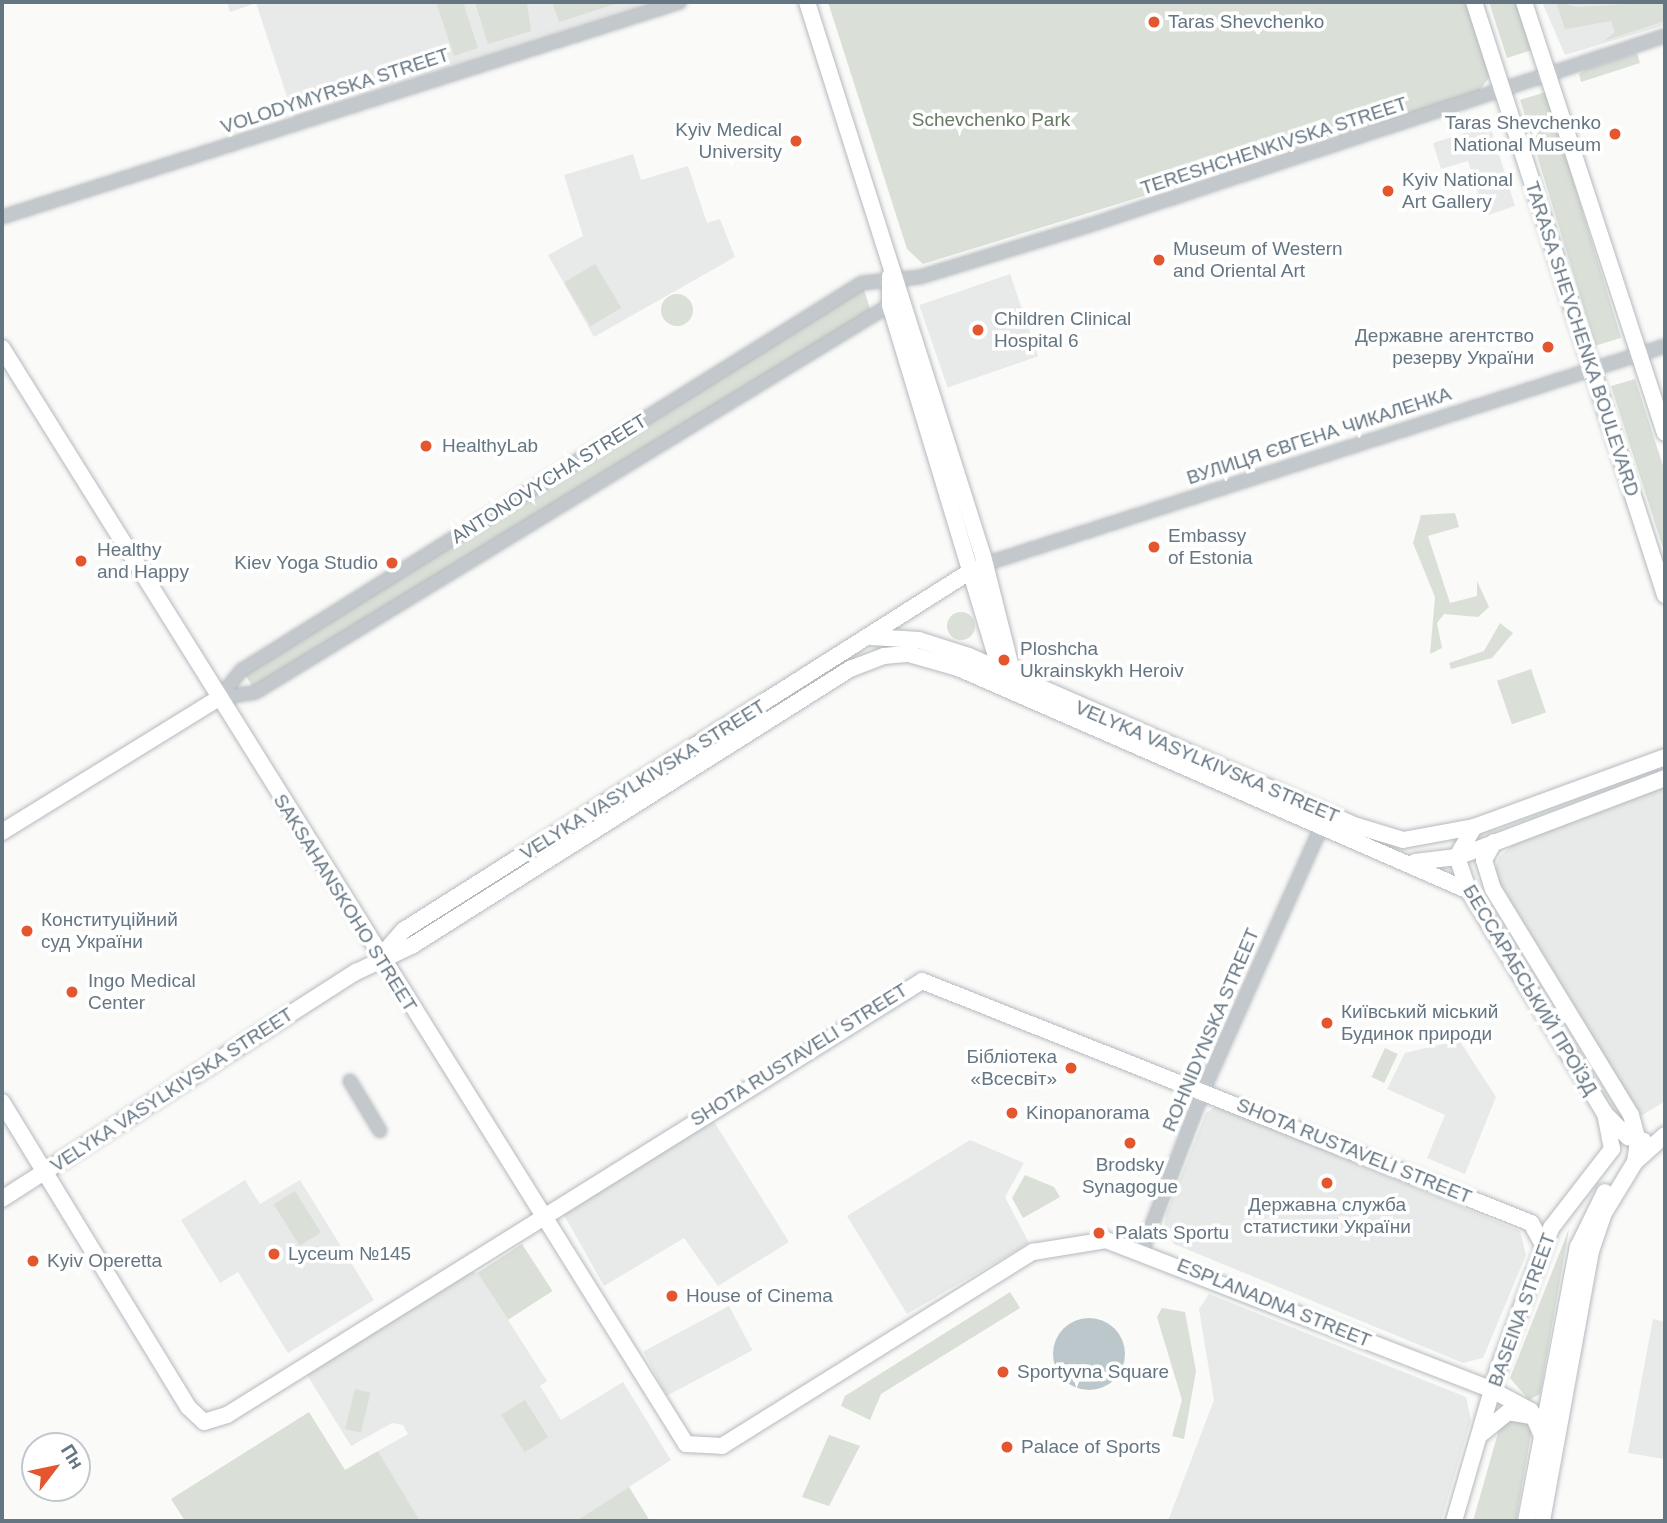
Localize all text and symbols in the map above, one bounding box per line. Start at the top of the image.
place label: Taras Shevchenko [1168,11,1324,33]
marker: Taras Shevchenko [1146,14,1162,30]
street label: VOLODYMYRSKA STREET [218,43,452,139]
street label: TERESHCHENKIVSKA STREET [1137,92,1411,200]
park label: Schevchenko Park [912,109,1070,131]
place label: Taras Shevchenko National Museum [1445,112,1601,156]
place label: Kyiv Medical University [675,119,782,163]
marker: Taras Shevchenko National Museum [1607,126,1623,142]
marker: Kyiv Medical University [788,133,804,149]
place label: Kyiv National Art Gallery [1402,169,1513,213]
street label: TARASA SHEVCHENKA BOULEVARD [1520,178,1644,500]
marker: Kyiv National Art Gallery [1380,183,1396,199]
place label: Museum of Western and Oriental Art [1173,238,1343,282]
marker: Museum of Western and Oriental Art [1151,252,1167,268]
place label: Children Clinical Hospital 6 [994,308,1131,352]
marker: Children Clinical Hospital 6 [968,320,988,340]
place label: Державне агентство резерву України [1355,325,1534,369]
marker: Державне агентство резерву України [1540,339,1556,355]
street label: ВУЛИЦЯ ЄВГЕНА ЧИКАЛЕНКА [1184,382,1454,490]
street label: ANTONOVYCHA STREET [447,409,651,549]
place label: HealthyLab [442,435,538,457]
marker: HealthyLab [416,436,436,456]
place label: Embassy of Estonia [1168,525,1252,569]
place label: Healthy and Happy [97,539,189,583]
marker: Embassy of Estonia [1146,539,1162,555]
marker: Healthy and Happy [71,551,91,571]
place label: Kiev Yoga Studio [234,552,378,574]
marker: Kiev Yoga Studio [384,555,400,571]
place label: Ploshcha Ukrainskykh Heroiv [1020,638,1184,682]
marker: Ploshcha Ukrainskykh Heroiv [994,650,1014,670]
street label: VELYKA VASYLKIVSKA STREET [515,694,771,866]
street label: VELYKA VASYLKIVSKA STREET [1071,696,1343,828]
street label: SAKSAHANSKOHO STREET [268,790,422,1016]
street label: БЕССАРАБСЬКИЙ ПРОЇЗД [1458,881,1602,1099]
place label: Конституційний суд України [41,909,178,953]
marker: Конституційний суд України [19,923,35,939]
street label: ROHNIDYNSKA STREET [1158,924,1264,1136]
place label: Ingo Medical Center [88,970,196,1014]
street label: SHOTA RUSTAVELI STREET [686,978,912,1132]
marker: Ingo Medical Center [62,982,82,1002]
place label: Київський міський Будинок природи [1341,1001,1498,1045]
street label: VELYKA VASYLKIVSKA STREET [46,1002,298,1178]
marker: Київський міський Будинок природи [1319,1015,1335,1031]
place label: Бібліотека «Всесвіт» [966,1046,1057,1090]
marker: Бібліотека «Всесвіт» [1063,1060,1079,1076]
street label: SHOTA RUSTAVELI STREET [1233,1093,1475,1209]
place label: Kinopanorama [1026,1102,1150,1124]
marker: Kinopanorama [1004,1105,1020,1121]
marker: Brodsky Synagogue [1122,1135,1138,1151]
place label: Brodsky Synagogue [1082,1154,1178,1198]
marker: Державна служба статистики України [1319,1175,1335,1191]
place label: Державна служба статистики України [1243,1194,1411,1238]
place label: Palats Sportu [1115,1222,1229,1244]
marker: Palats Sportu [1089,1223,1109,1243]
street label: BASEINA STREET [1483,1230,1561,1390]
place label: Lyceum №145 [288,1243,411,1265]
marker: Lyceum №145 [266,1246,282,1262]
place label: Kyiv Operetta [47,1250,162,1272]
marker: Kyiv Operetta [25,1253,41,1269]
street label: ESPLANADNA STREET [1173,1253,1375,1353]
place label: House of Cinema [686,1285,833,1307]
marker: House of Cinema [664,1288,680,1304]
place label: Sportyvna Square [1017,1361,1169,1383]
marker: Sportyvna Square [995,1364,1011,1380]
north arrow [21,1432,91,1502]
place label: Palace of Sports [1021,1436,1160,1458]
marker: Palace of Sports [999,1439,1015,1455]
text: Пн [57,1440,88,1473]

